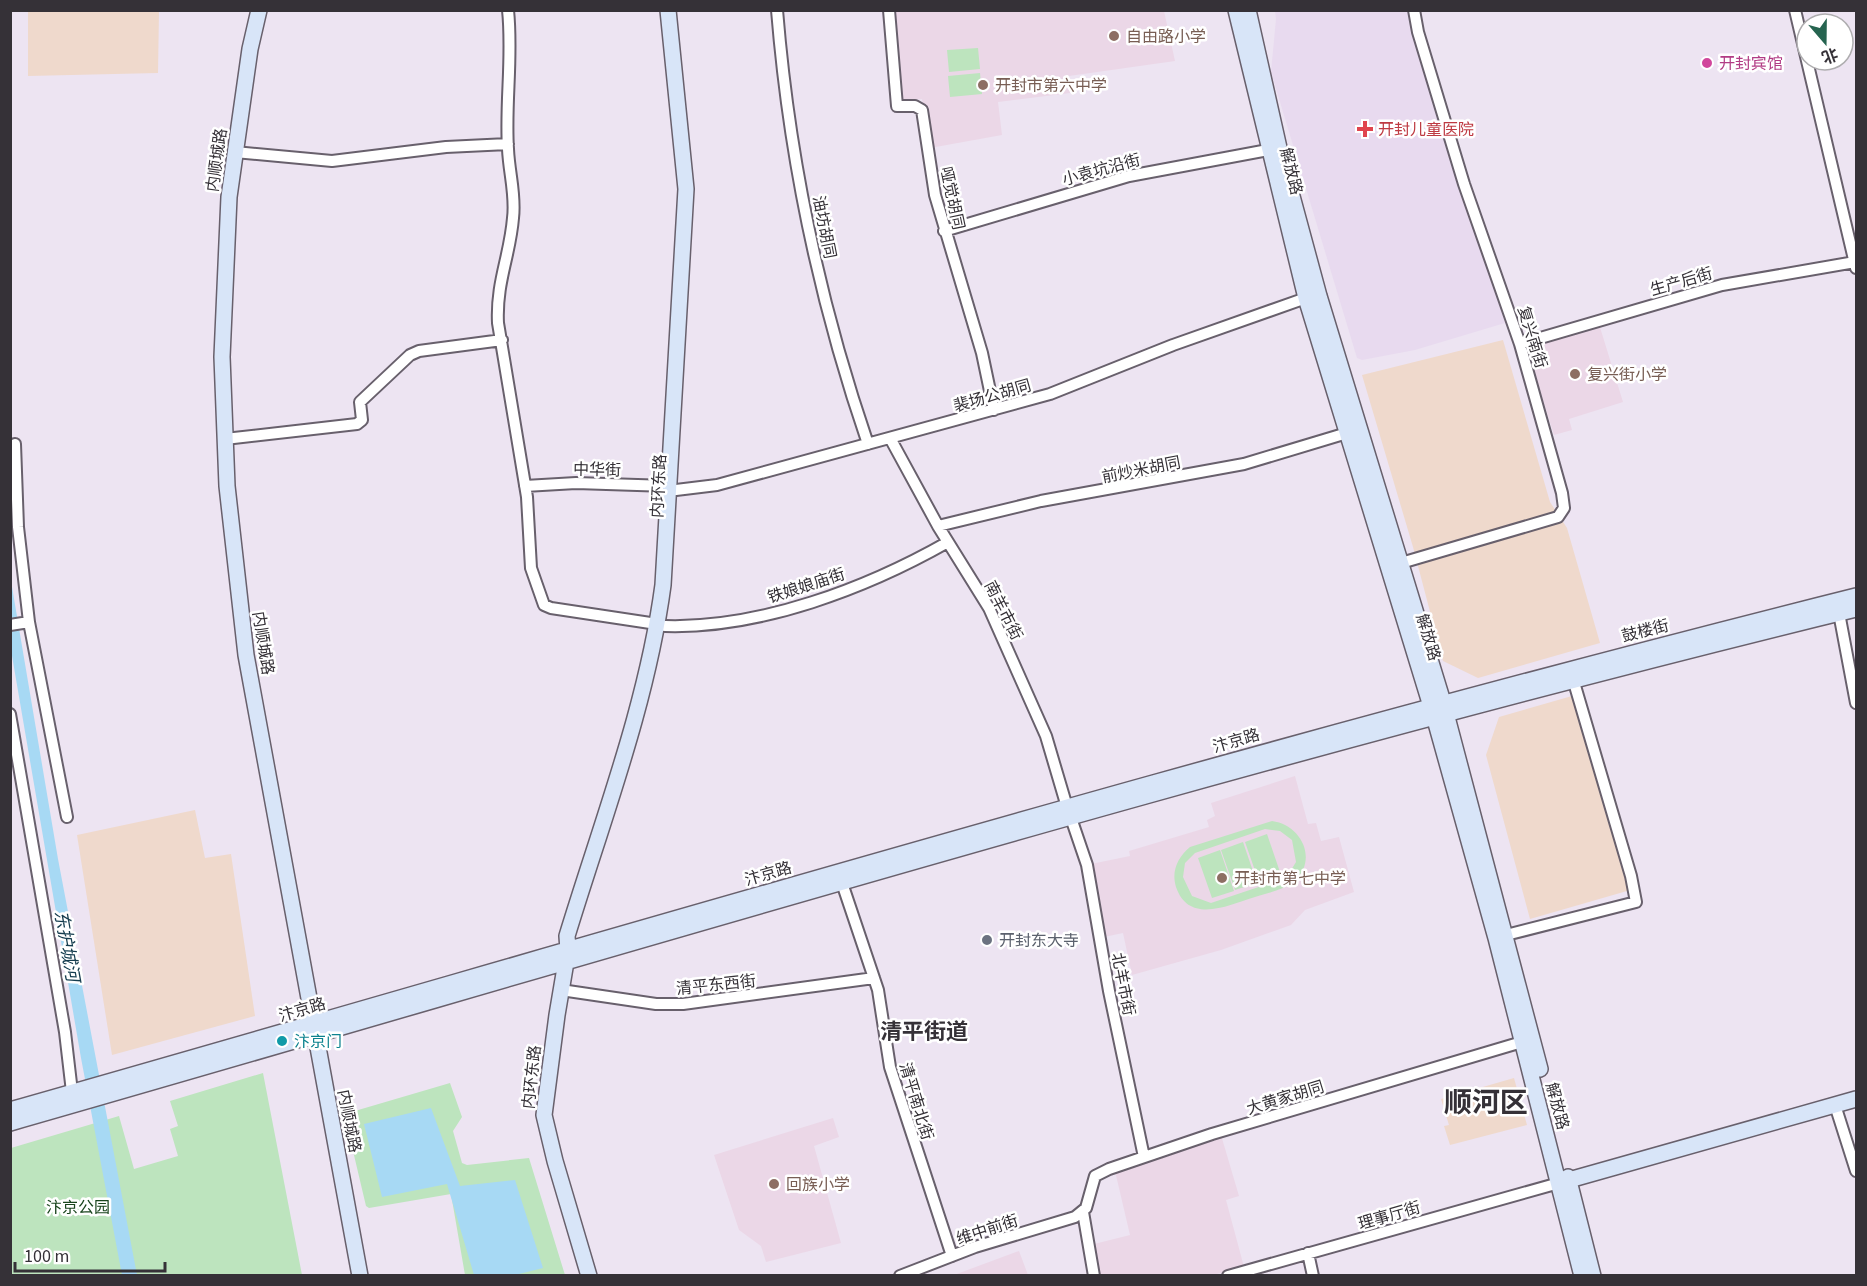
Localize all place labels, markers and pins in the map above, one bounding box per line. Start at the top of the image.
place label: 自由路小学 [1126,26,1206,48]
marker: 自由路小学 [1107,29,1121,43]
place label: 开封宾馆 [1719,53,1783,75]
marker: 开封宾馆 [1700,56,1714,70]
place label: 开封市第六中学 [995,75,1107,97]
marker: 开封市第六中学 [976,78,990,92]
place label: 开封儿童医院 [1378,119,1474,141]
marker: 开封儿童医院 [1356,120,1374,138]
place label: 复兴街小学 [1587,364,1667,386]
marker: 复兴街小学 [1568,367,1582,381]
place label: 开封市第七中学 [1234,868,1346,890]
marker: 开封市第七中学 [1215,871,1229,885]
place label: 开封东大寺 [999,930,1079,952]
marker: 开封东大寺 [980,933,994,947]
place label: 汴京门 [294,1031,342,1053]
marker: 汴京门 [275,1034,289,1048]
place label: 回族小学 [786,1174,850,1196]
marker: 回族小学 [767,1177,781,1191]

